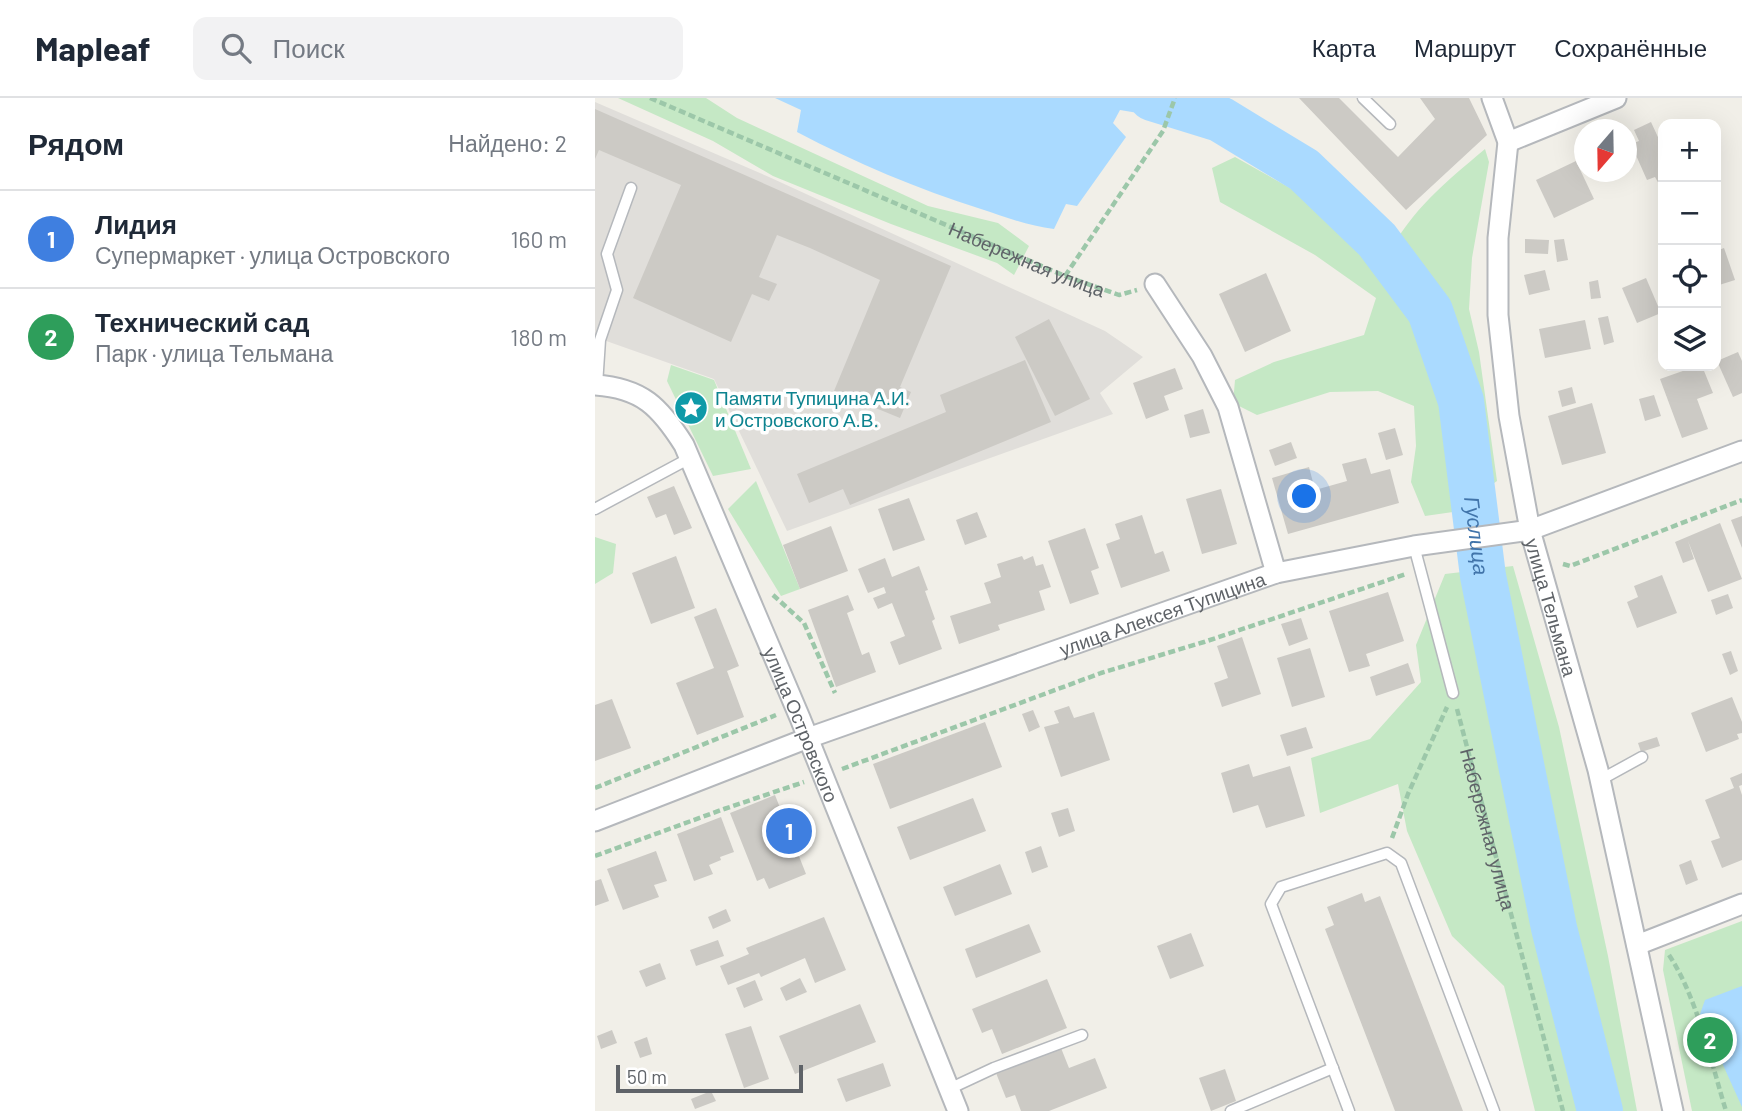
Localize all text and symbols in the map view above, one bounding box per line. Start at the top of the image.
search box [193,17,683,80]
text: Mapleaf [35,28,151,68]
icon: search [217,29,255,67]
text: Поиск [273,32,345,63]
text: Карта [1312,33,1376,62]
text: Маршрут [1414,33,1516,62]
text: Сохранённые [1554,33,1707,62]
north arrow [1574,119,1637,182]
map controls [1658,119,1721,371]
button: + [1658,119,1721,182]
text: Рядом [28,125,124,161]
text: Найдено: 2 [448,129,567,157]
button: − [1658,182,1721,245]
text: Лидия [95,208,177,239]
street label: Набережная улица [946,216,1109,301]
text: 1 [47,225,55,253]
text: 160 m [510,225,567,253]
text: Супермаркет · улица Островского [95,241,450,269]
button: locate [1658,245,1721,308]
text: Технический сад [95,306,309,337]
button: layers [1658,308,1721,371]
text: 2 [45,323,57,351]
text: 180 m [510,323,567,351]
text: Парк · улица Тельмана [95,339,333,367]
place label: Памяти Тупицина А.И. и Островского А.В. [715,386,910,431]
place icon: Памяти Тупицина А.И. и Островского А.В. [672,389,710,427]
your location [1287,479,1321,513]
water label: Гуслица [1461,495,1495,576]
street label: улица Тельмана [1521,536,1582,679]
street label: улица Алексея Тупицина [1056,566,1268,660]
street label: улица Островского [760,643,844,805]
street label: Набережная улица [1456,745,1521,913]
pin: 1 [766,805,812,857]
pin: 2 [1687,1014,1733,1066]
scale bar [616,1062,803,1094]
text: 50 m [627,1065,667,1088]

